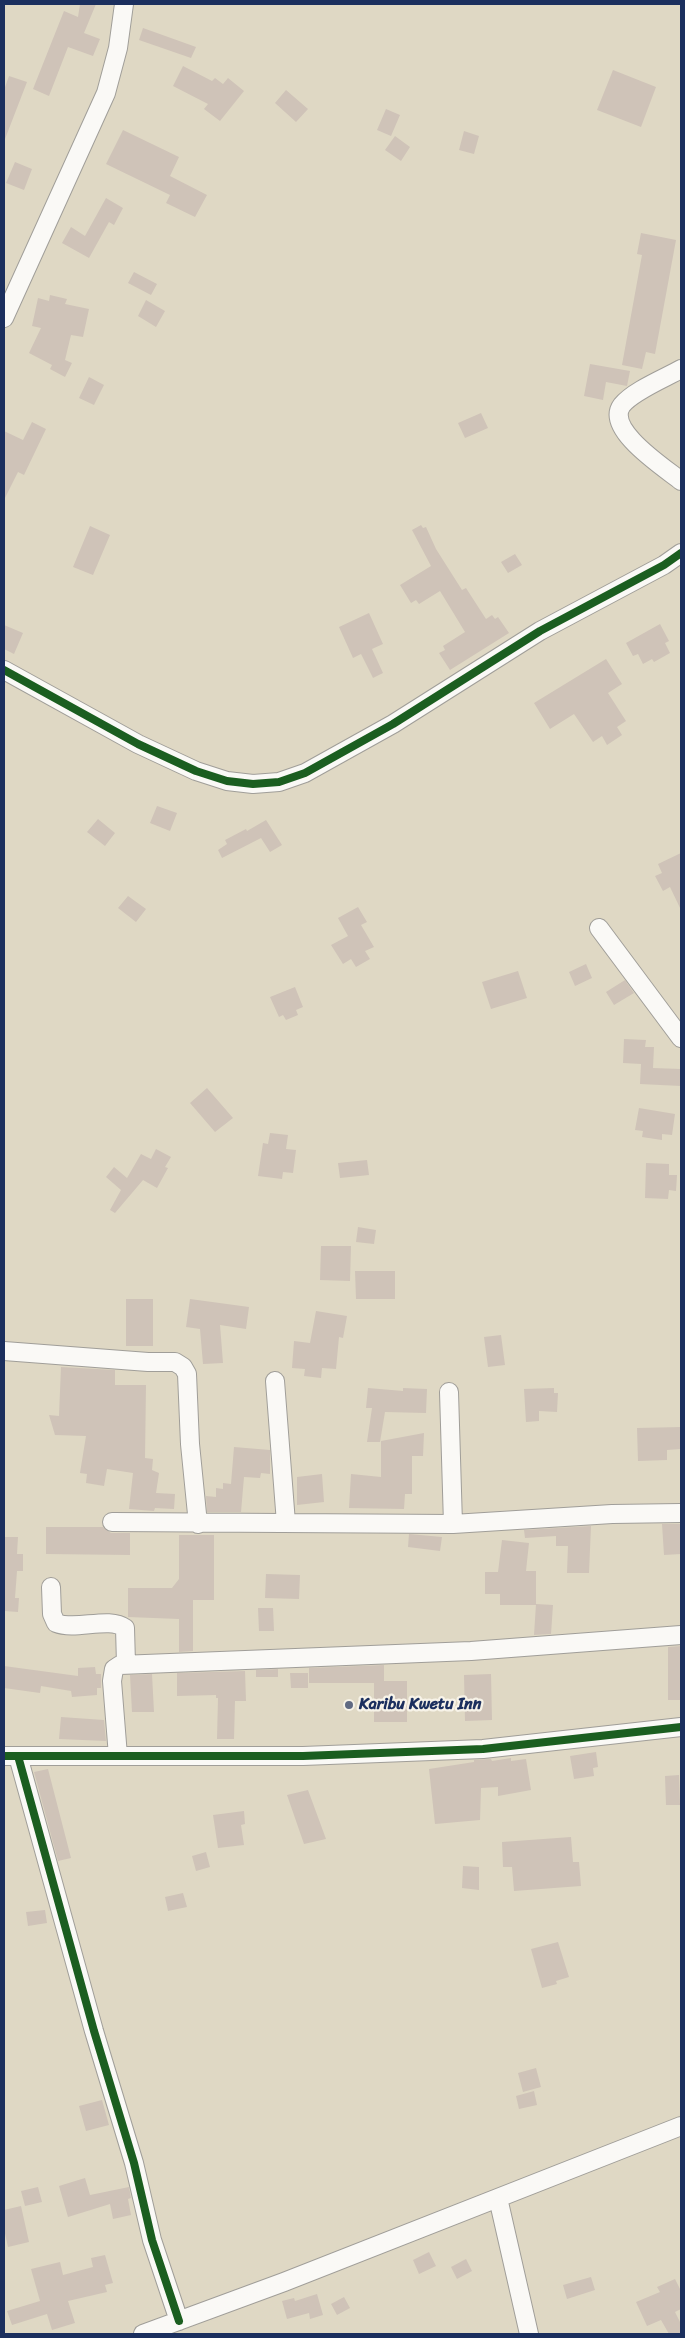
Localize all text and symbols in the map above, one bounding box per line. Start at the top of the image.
place label: Karibu Kwetu Inn [359,1695,481,1715]
marker: Karibu Kwetu Inn [343,1699,355,1711]

